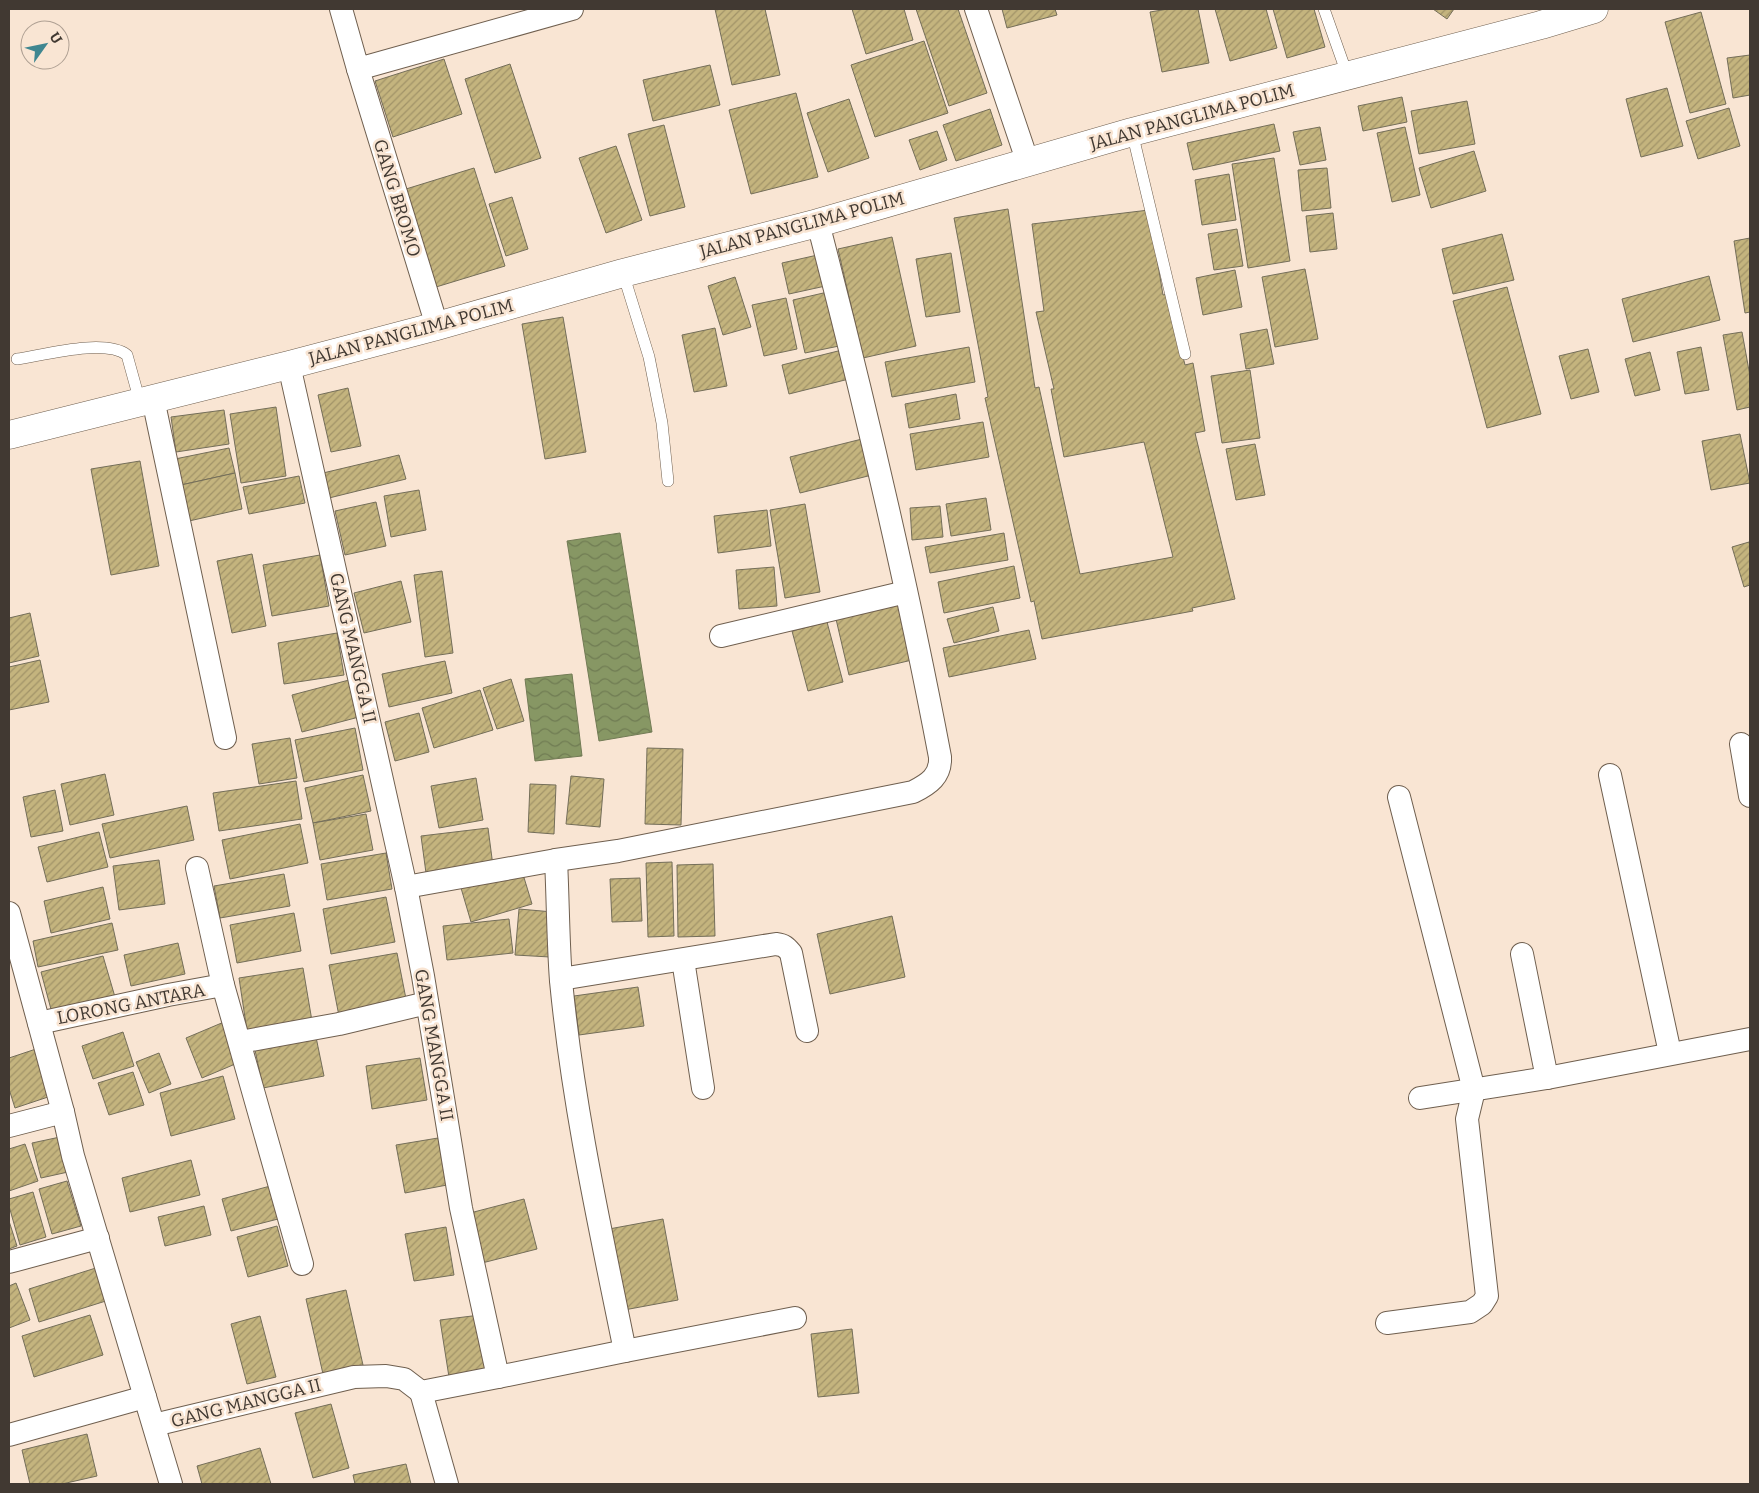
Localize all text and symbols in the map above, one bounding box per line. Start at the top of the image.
north arrow [20,20,70,70]
text: U [46,29,66,48]
street label: JALAN PANGLIMA POLIM [1086,79,1297,155]
street label: GANG BROMO [369,136,425,260]
street label: JALAN PANGLIMA POLIM [696,187,907,263]
street label: JALAN PANGLIMA POLIM [305,294,516,370]
street label: GANG MANGGA II [325,571,381,725]
street label: GANG MANGGA II [410,967,458,1123]
street label: LORONG ANTARA [55,979,207,1029]
street label: GANG MANGGA II [169,1374,323,1432]

